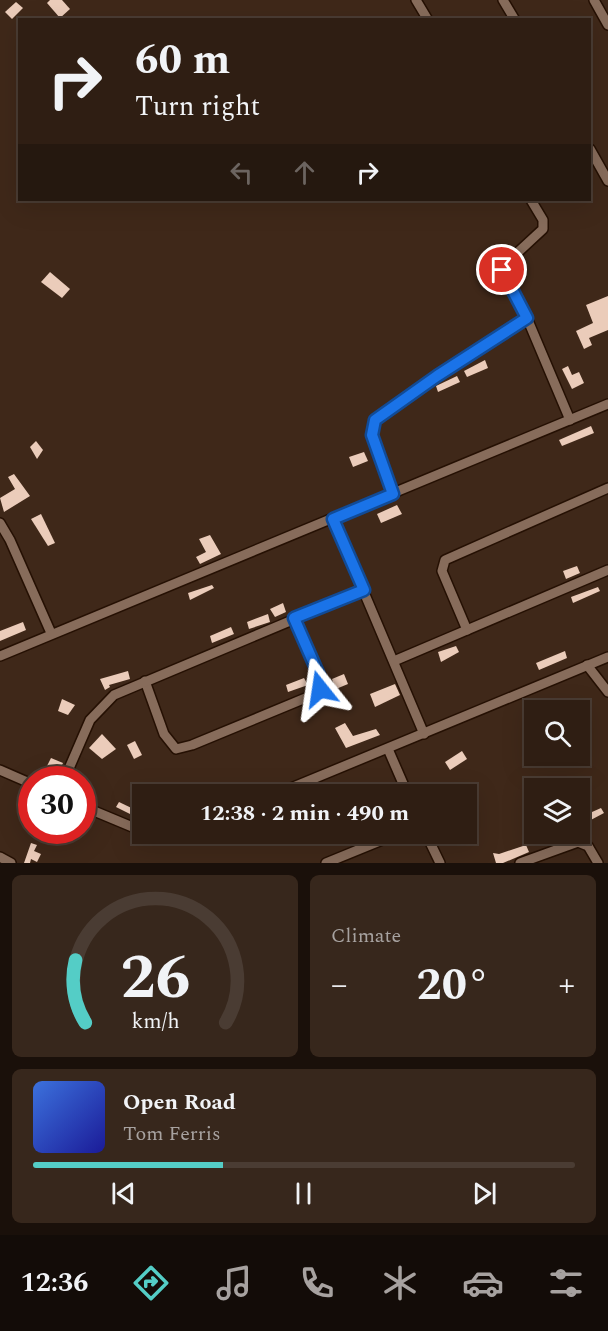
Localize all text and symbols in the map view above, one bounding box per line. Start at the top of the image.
text: 60 m [135,29,230,92]
icon: right [36,42,114,120]
text: Turn right [135,86,260,128]
icon: left [225,156,258,189]
icon: ahead [288,156,321,189]
icon: right [351,156,384,189]
pin [476,244,527,295]
icon: arrive [485,253,518,286]
position arrow [288,657,352,721]
map controls [524,700,590,844]
button: search [524,700,590,766]
speed limit sign: 30 [18,766,96,844]
button: layers [524,778,590,844]
text: 12:38 · 2 min · 490 m [200,797,409,830]
text: Climate [331,921,401,951]
text: 26 [120,931,190,1026]
text: 20° [417,951,490,1020]
text: − [331,960,348,1010]
text: + [559,960,575,1010]
text: km/h [131,1005,179,1038]
text: Open Road [123,1086,236,1119]
text: Tom Ferris [123,1119,221,1149]
icon: previous [107,1177,140,1210]
icon: pause [287,1177,320,1210]
icon: next [468,1177,501,1210]
text: 12:36 [21,1262,88,1304]
icon: directions [130,1262,172,1304]
icon: music [213,1262,255,1304]
icon: phone [296,1262,338,1304]
icon: climate [379,1262,421,1304]
icon: car [462,1262,504,1304]
icon: filters [545,1262,587,1304]

